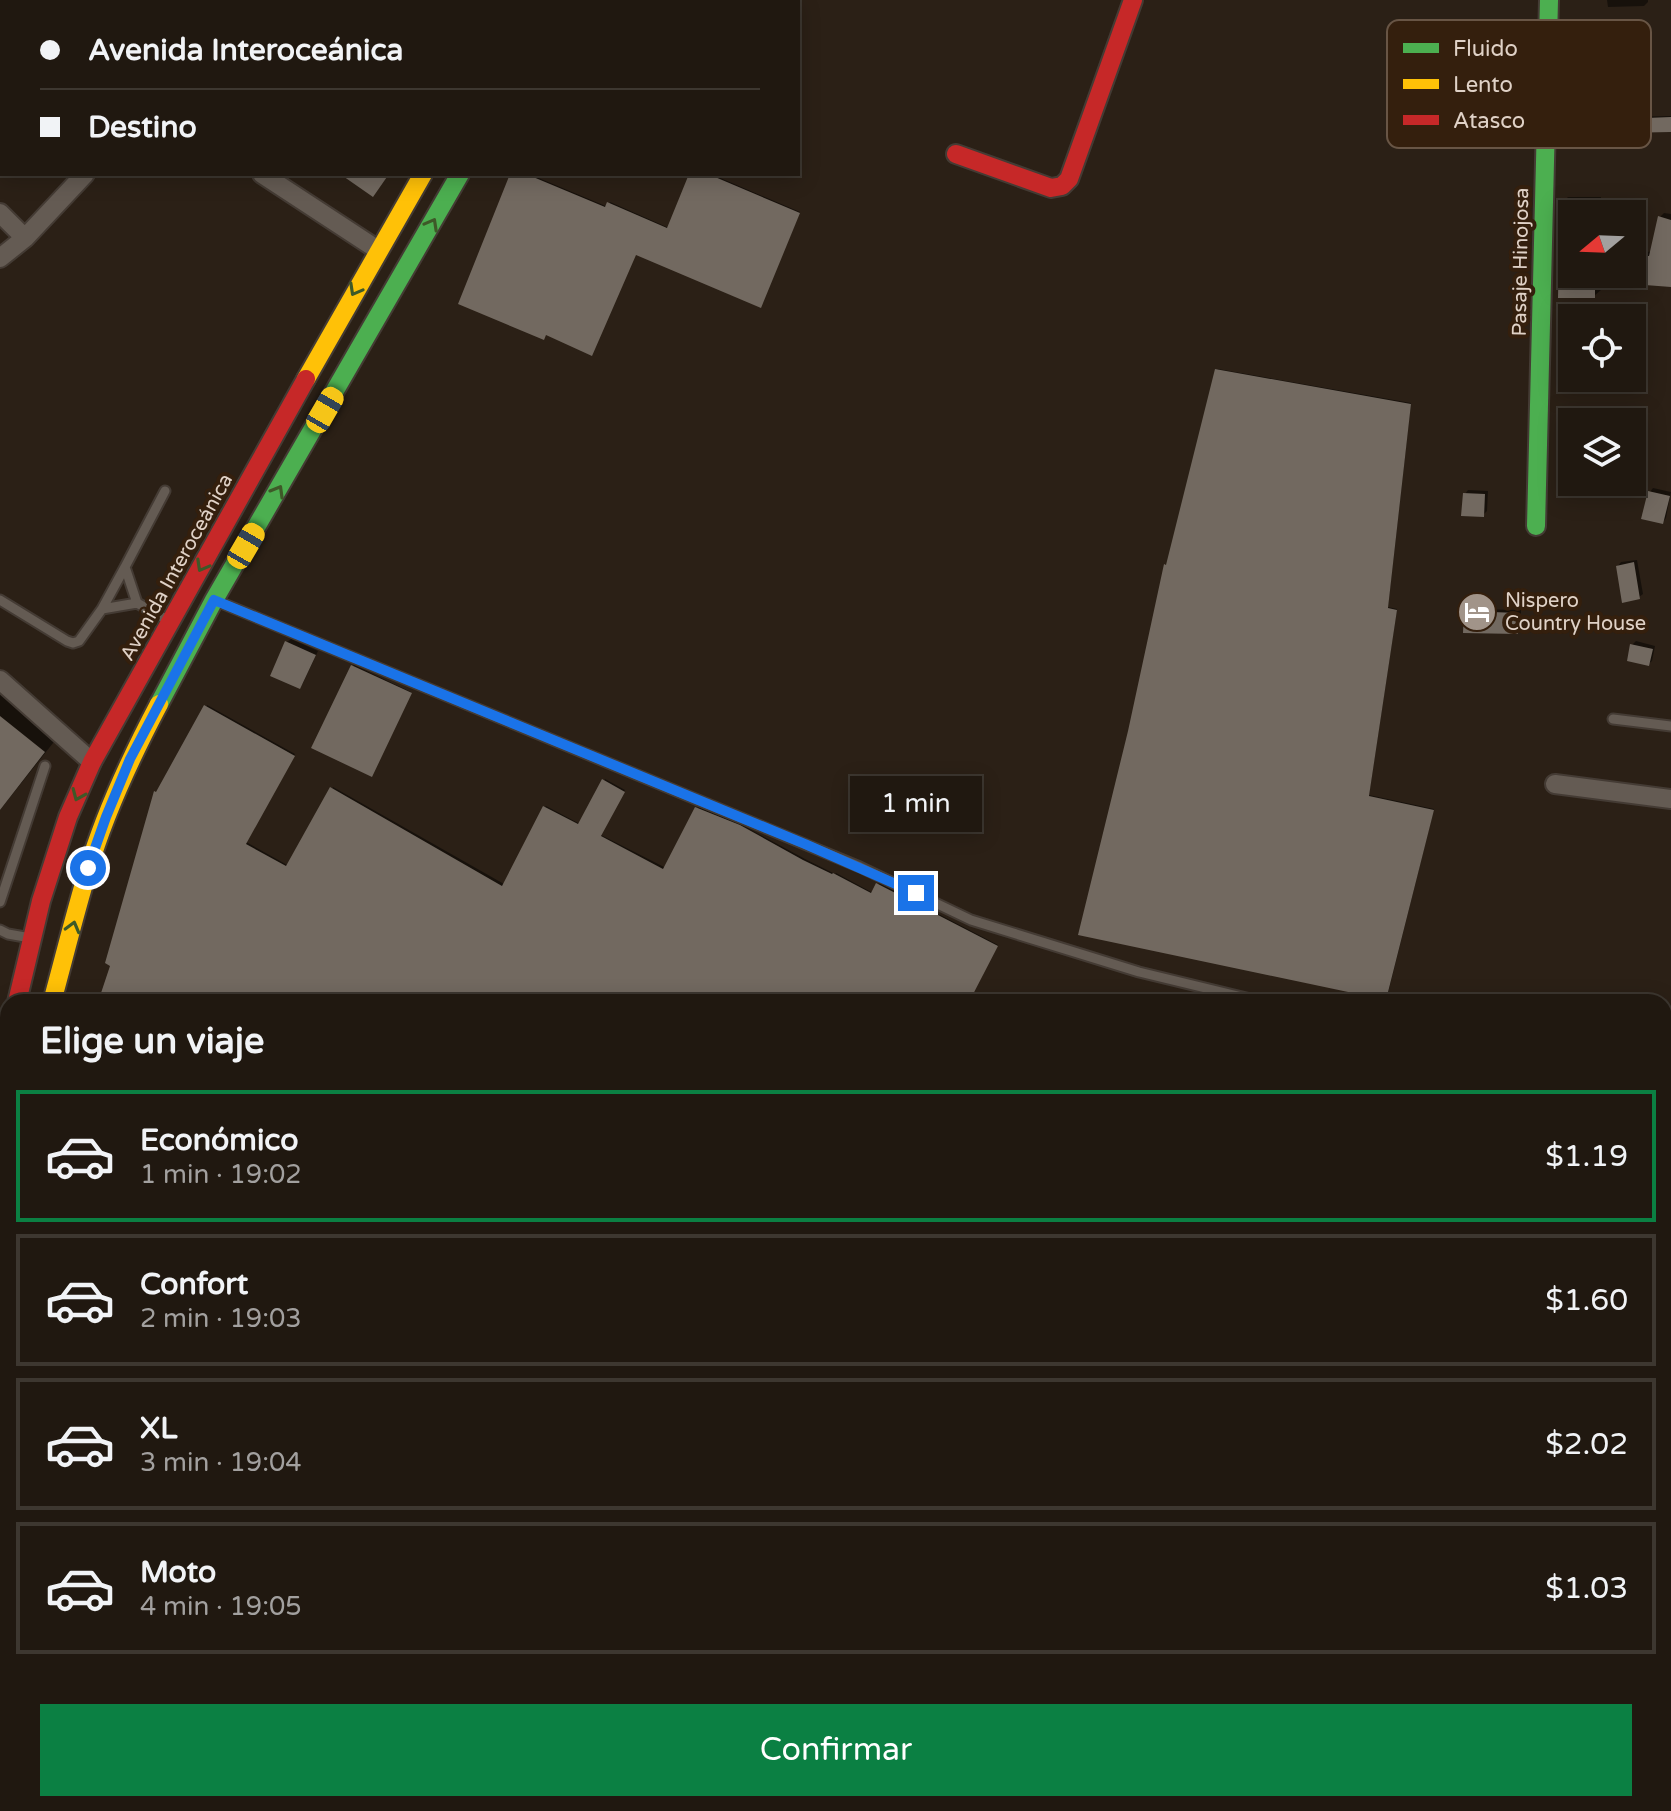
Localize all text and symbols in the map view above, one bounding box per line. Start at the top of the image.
legend [1387,20,1651,148]
text: Avenida Interoceánica [88,32,403,69]
text: Fluido [1453,36,1518,62]
text: Lento [1453,72,1513,98]
text: Atasco [1453,108,1525,134]
text: Destino [88,109,197,146]
street label: Pasaje Hinojosa [1508,187,1534,337]
north arrow [1558,200,1646,288]
map controls [1558,200,1646,496]
one-way arrow [422,218,438,233]
one-way arrow [349,281,365,296]
button: locate [1558,304,1646,392]
car [303,383,347,437]
button: layers [1558,408,1646,496]
street label: Avenida Interoceánica [115,470,238,665]
one-way arrow [268,485,284,499]
car [224,519,268,573]
one-way arrow [196,558,211,572]
place label: Nispero Country House [1505,589,1646,636]
hotel icon: Nispero Country House [1456,591,1498,633]
callout: 1 min [850,777,982,833]
one-way arrow [72,786,88,801]
text: 1 min [881,788,951,819]
route start [70,850,106,886]
route end [898,875,934,911]
one-way arrow [63,920,80,934]
text: Elige un viaje [40,1020,264,1063]
icon: car [44,1120,116,1192]
text: Económico [140,1122,298,1159]
text: $1.19 [1545,1138,1628,1175]
text: 1 min · 19:02 [140,1159,302,1190]
icon: car [44,1264,116,1336]
text: Confort [140,1266,248,1303]
text: $1.60 [1545,1282,1628,1319]
text: 2 min · 19:03 [140,1303,302,1334]
icon: car [44,1408,116,1480]
text: XL [140,1410,177,1447]
text: $2.02 [1545,1426,1628,1463]
text: 3 min · 19:04 [140,1447,302,1478]
icon: car [44,1552,116,1624]
text: Moto [140,1554,216,1591]
text: $1.03 [1545,1570,1628,1607]
text: 4 min · 19:05 [140,1591,302,1622]
button: Confirmar [40,1704,1632,1796]

